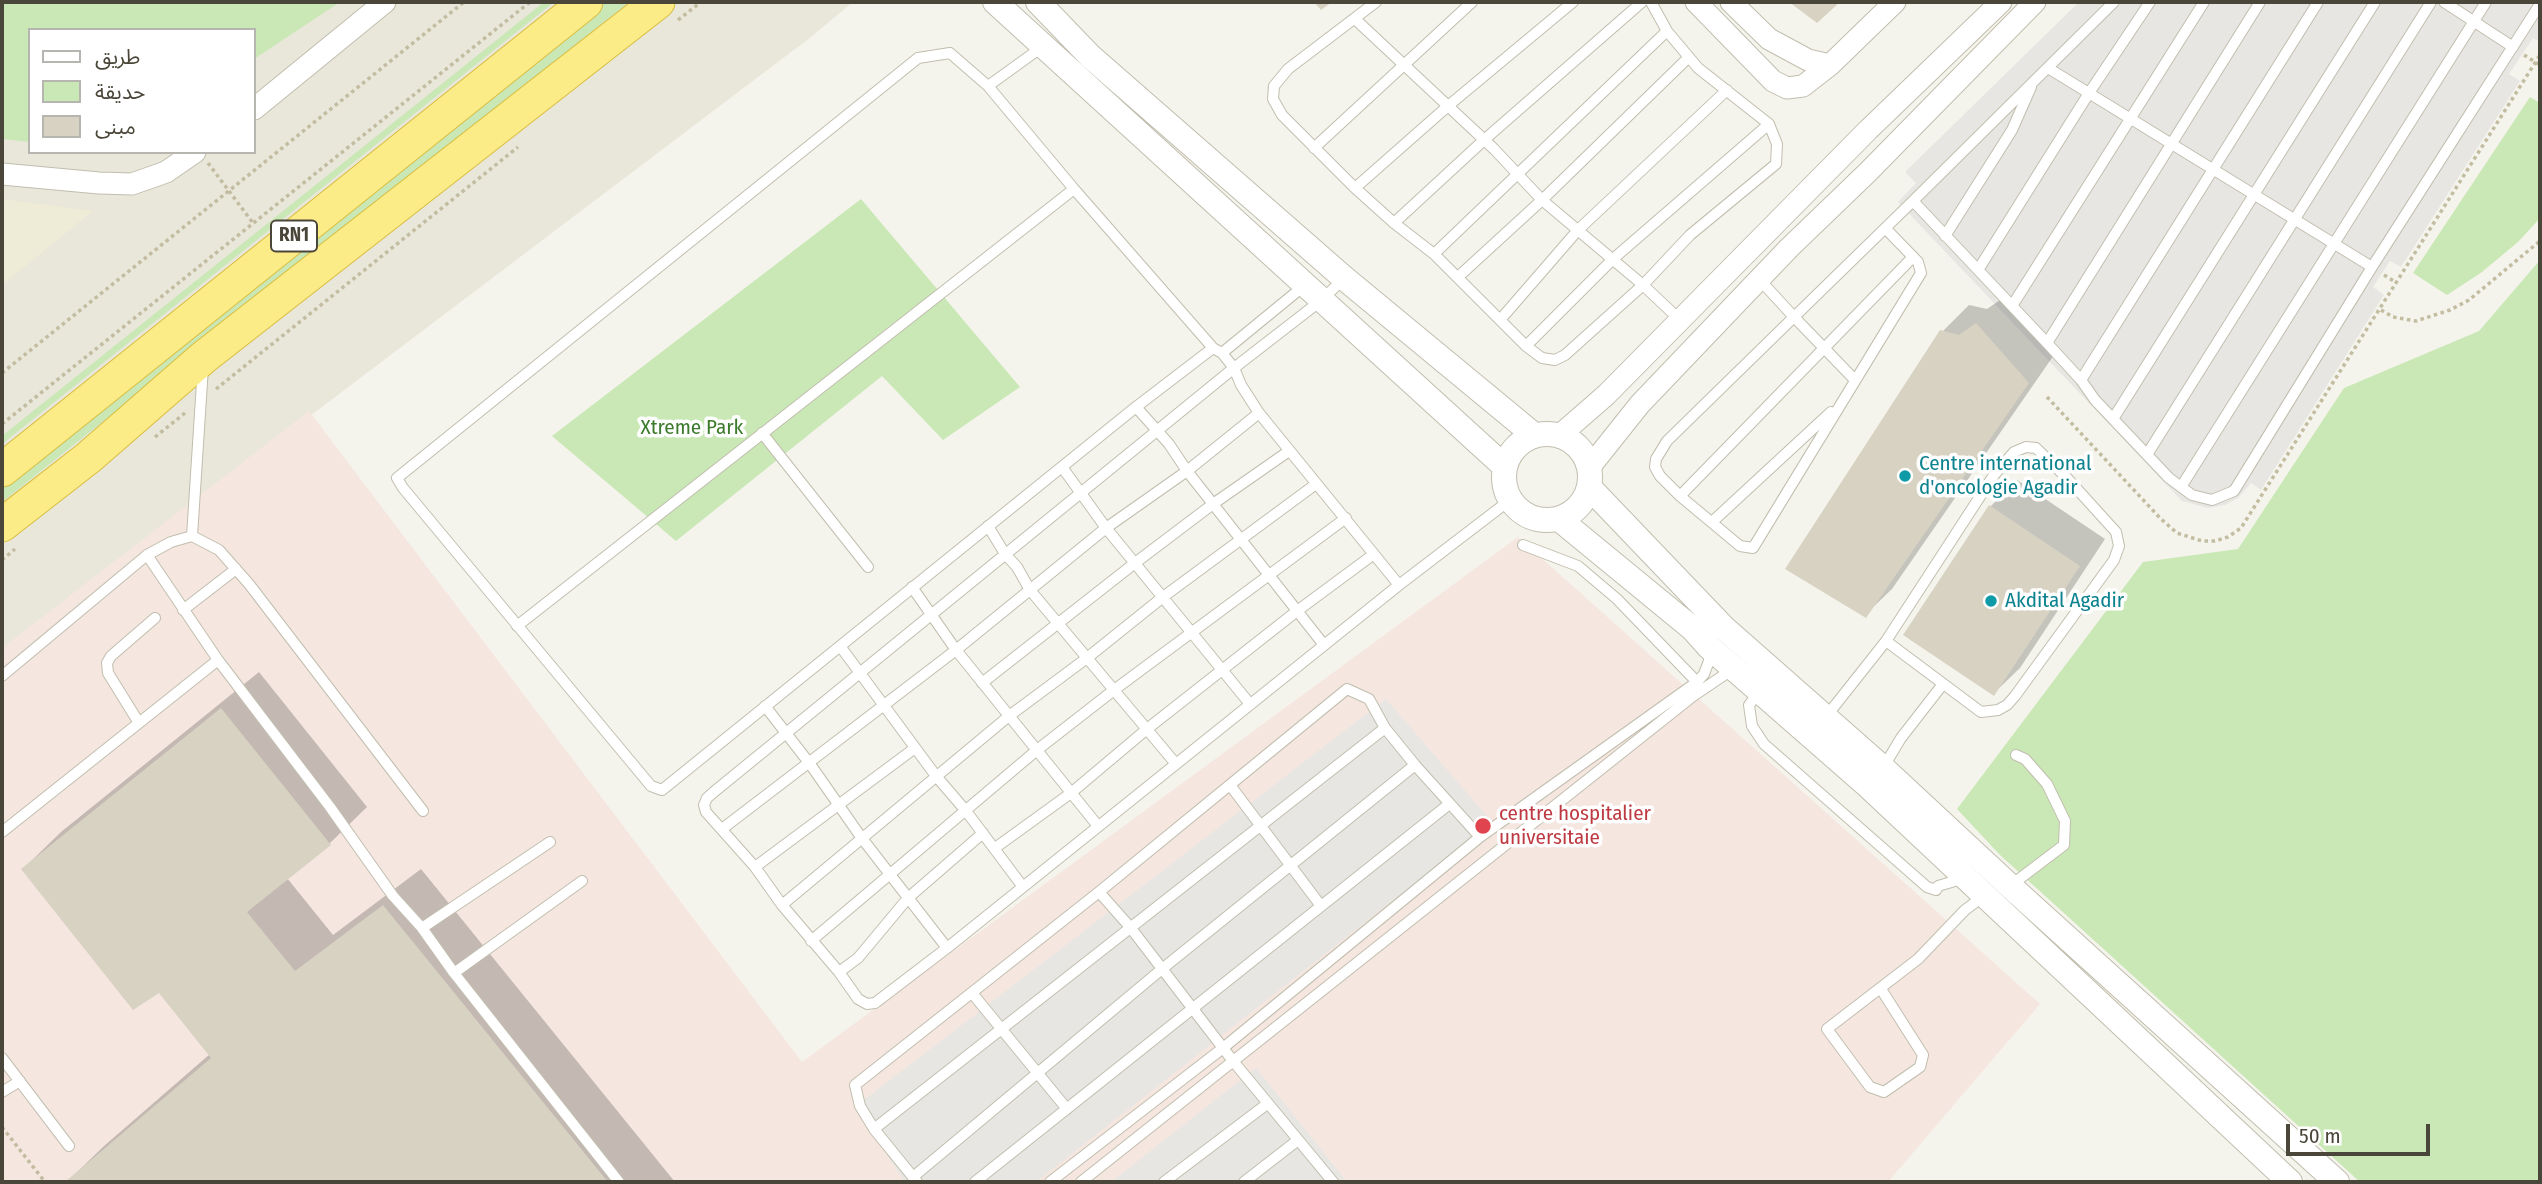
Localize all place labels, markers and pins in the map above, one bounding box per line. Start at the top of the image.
place label: Centre international d'oncologie Agadir [1919,451,2091,501]
marker: Centre international d'oncologie Agadir [1897,468,1913,484]
place label: Akdital Agadir [2005,588,2124,614]
marker: Akdital Agadir [1983,593,1999,609]
place label: centre hospitalier universitaie [1499,801,1651,851]
marker: centre hospitalier universitaie [1473,816,1493,836]

